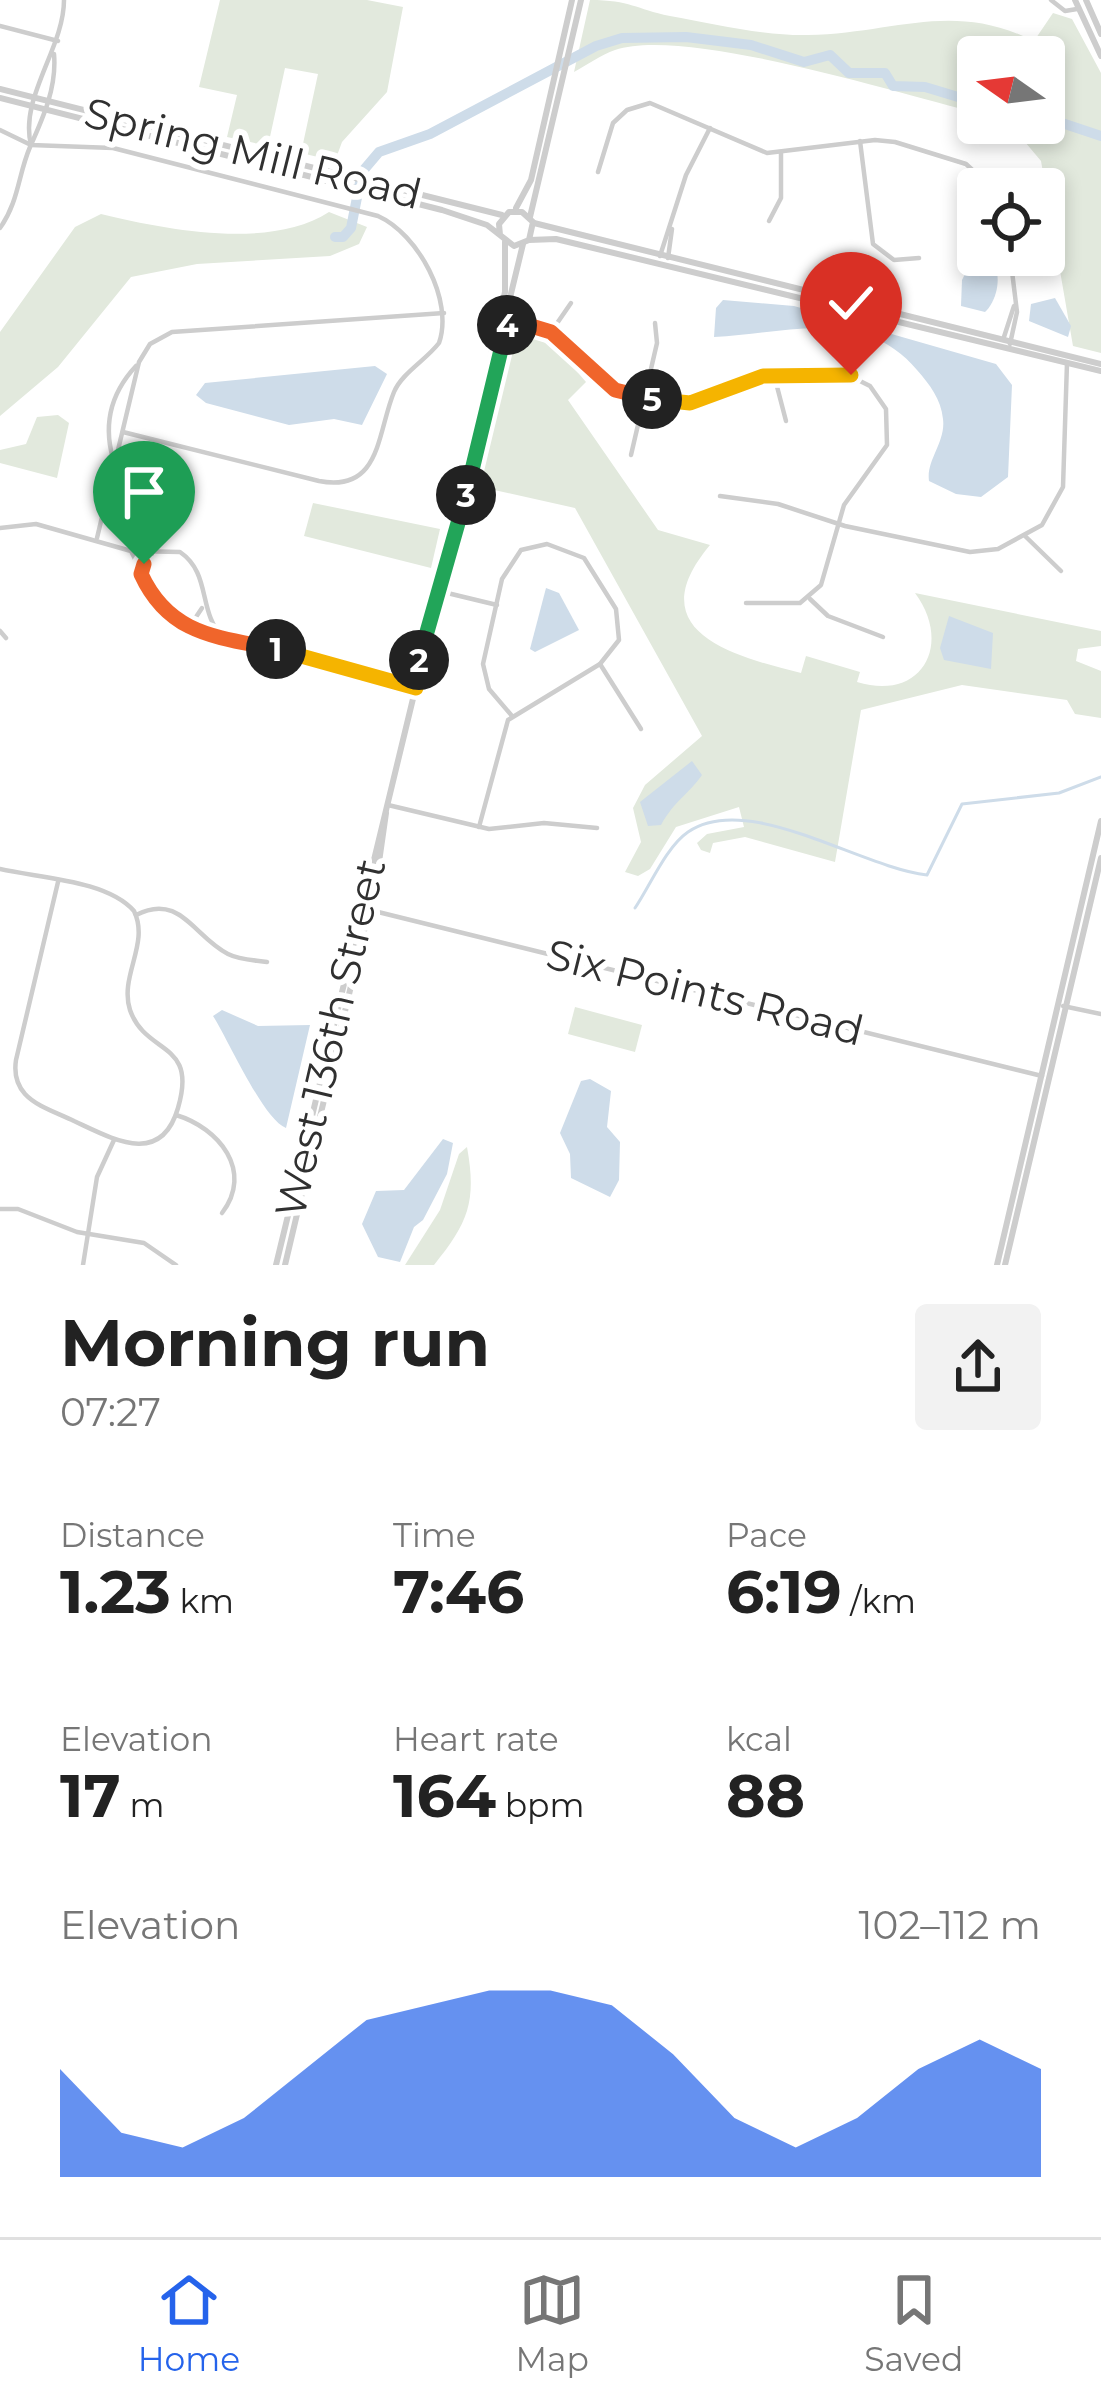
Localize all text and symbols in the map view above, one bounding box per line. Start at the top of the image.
north arrow [957,36,1065,144]
map controls [957,36,1065,276]
street label: Spring Mill Road [79,86,427,220]
button: locate [957,168,1065,276]
pin [800,252,902,375]
icon: check [818,270,884,336]
pin: 4 [477,295,537,355]
text: 4 [496,305,518,345]
pin: 5 [622,369,682,429]
text: 5 [642,379,662,419]
pin [93,441,195,564]
icon: arrive [111,459,177,525]
pin: 3 [436,465,496,525]
text: 3 [456,475,476,515]
pin: 1 [246,619,306,679]
text: 1 [270,629,282,669]
pin: 2 [389,630,449,690]
text: 2 [409,640,429,680]
street label: West 136th Street [263,854,397,1222]
street label: Six Points Road [541,928,869,1056]
text: Morning run [60,1302,490,1383]
button: share [915,1304,1041,1430]
text: 07:27 [60,1388,161,1436]
text: Distance [60,1515,205,1555]
text: Time [393,1515,476,1555]
text: Pace [726,1515,807,1555]
text: 1.23 [60,1555,171,1628]
text: 7:46 [393,1555,524,1628]
text: 6:19 [726,1555,842,1628]
text: km [171,1581,234,1621]
text: /km [842,1581,916,1621]
text: Elevation [60,1719,213,1759]
text: Heart rate [393,1719,559,1759]
text: kcal [726,1719,792,1759]
text: 17 [60,1759,121,1832]
text: 164 [393,1759,496,1832]
text: 88 [726,1759,805,1832]
text: m [121,1785,164,1825]
text: bpm [496,1785,585,1825]
text: Elevation [60,1901,240,1949]
text: 102–112 m [859,1901,1041,1949]
tab: Home [138,2267,240,2379]
tab: Map [515,2267,589,2379]
tab: Saved [864,2267,963,2379]

